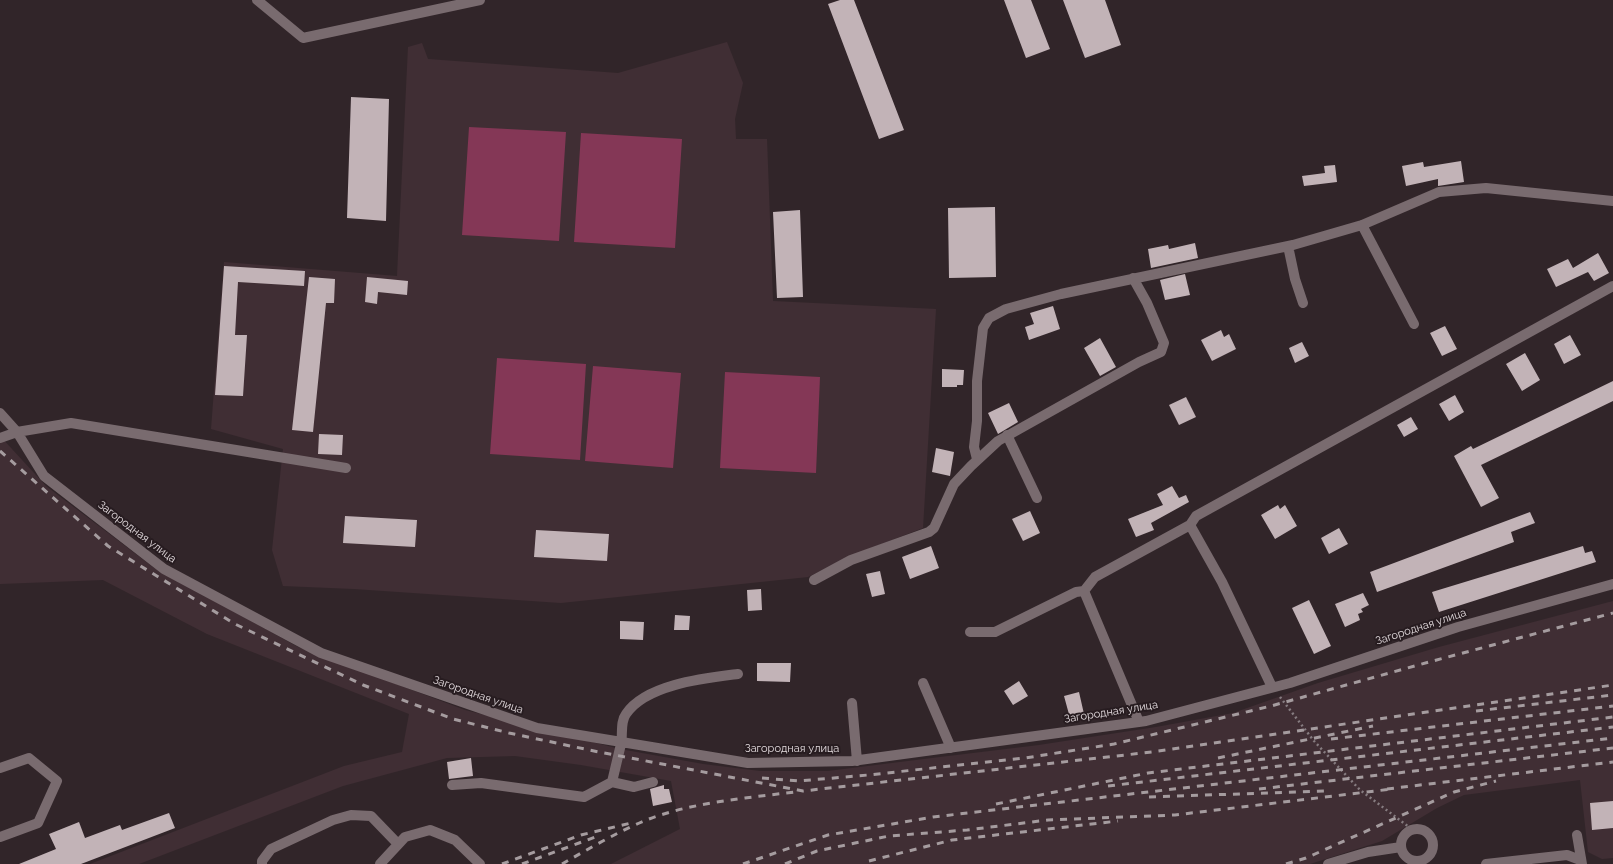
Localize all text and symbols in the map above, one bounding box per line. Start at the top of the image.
street label: Загородная улица [95,498,179,566]
street label: Загородная улица [1374,606,1468,648]
street label: Загородная улица [431,673,525,717]
street label: Загородная улица [1063,698,1159,726]
street label: Загородная улица [745,742,839,756]

